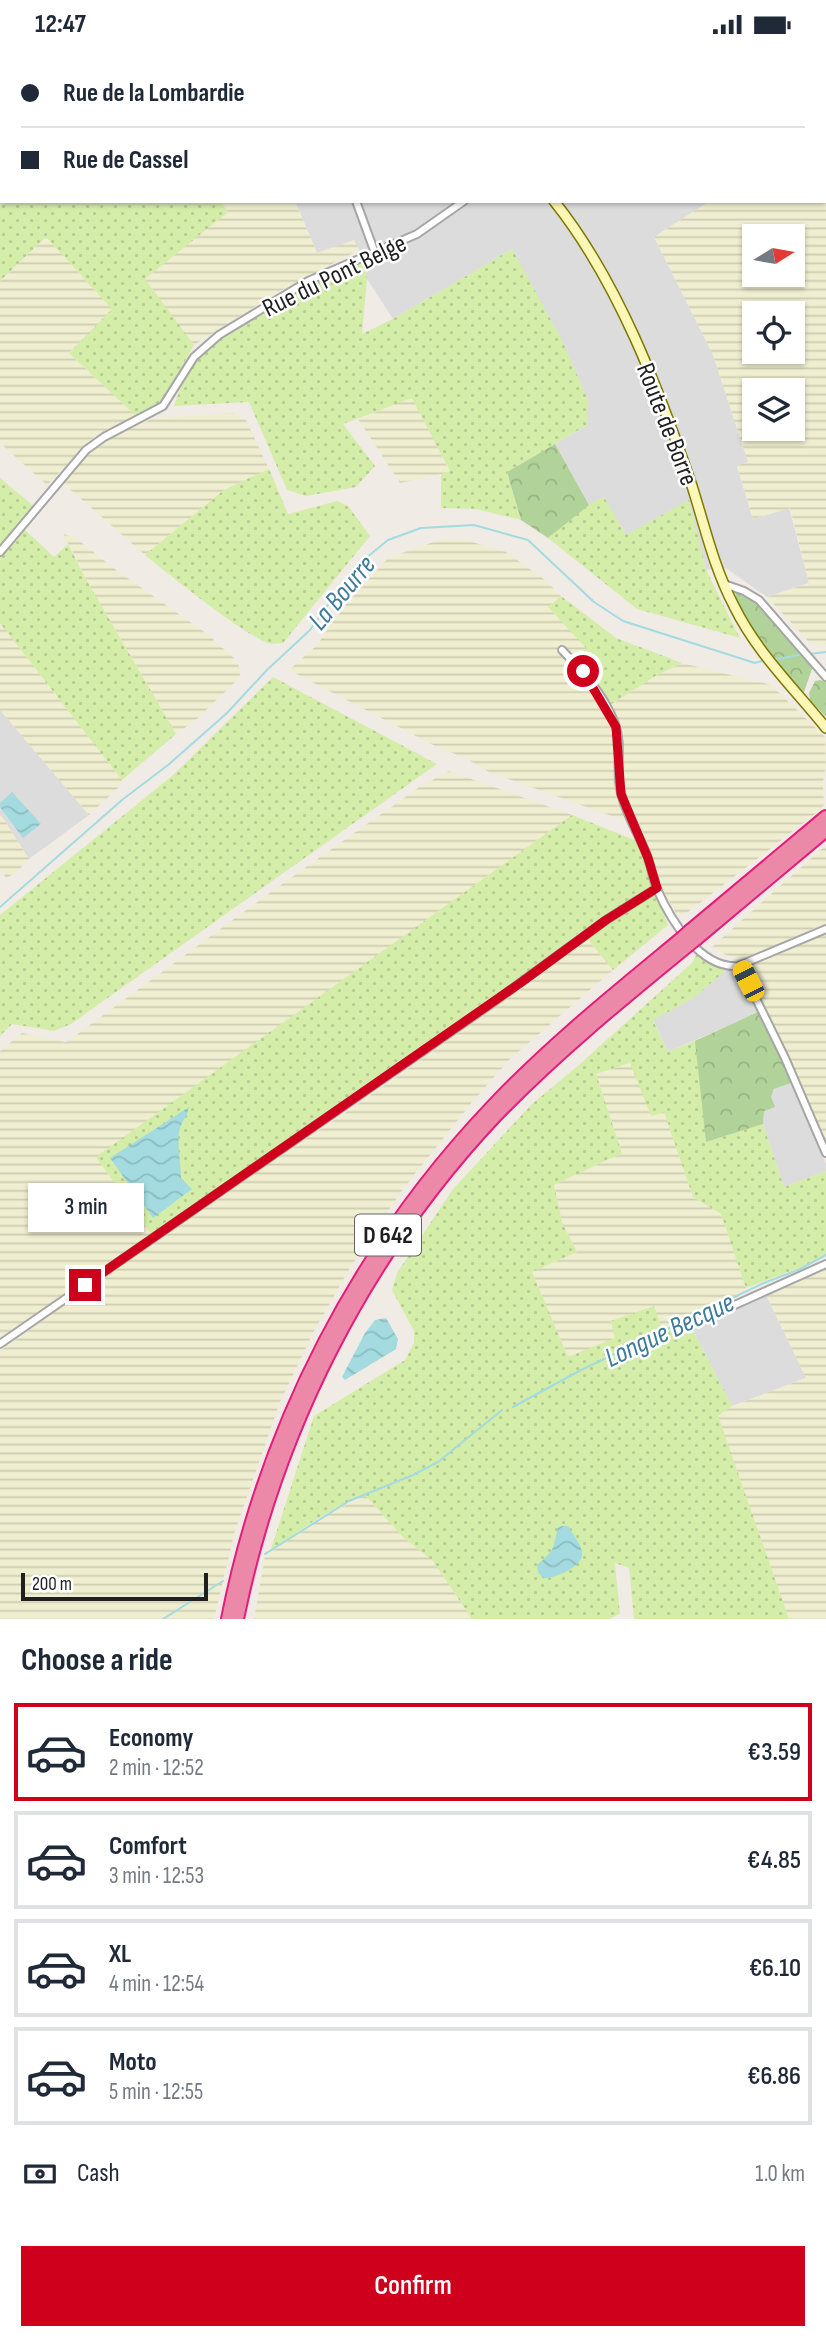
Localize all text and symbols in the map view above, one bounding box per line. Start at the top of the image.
text: 12:47 [35,9,86,40]
text: Rue de la Lombardie [63,78,245,109]
text: Rue de Cassel [63,145,189,176]
north arrow [742,224,805,287]
map controls [742,224,805,441]
street label: Rue du Pont Belge [258,228,412,324]
button: locate [742,301,805,364]
street label: Route de Borre [629,359,704,490]
button: layers [742,378,805,441]
water label: La Bourre [302,549,383,637]
route start [567,655,599,687]
car [730,958,767,1004]
callout: 3 min [27,1183,143,1233]
text: 3 min [64,1193,108,1221]
road number: D 642 [355,1215,421,1255]
route end [69,1269,101,1301]
water label: Longue Becque [600,1286,740,1375]
scale bar [21,1570,208,1602]
text: 200 m [32,1573,72,1596]
text: Choose a ride [21,1641,173,1680]
icon: car [25,1721,88,1784]
text: Economy [109,1723,193,1754]
text: €3.59 [748,1737,801,1768]
text: 2 min · 12:52 [109,1754,204,1782]
icon: car [25,1829,88,1892]
text: Comfort [109,1831,187,1862]
text: €4.85 [747,1845,801,1876]
text: 3 min · 12:53 [109,1862,204,1890]
icon: car [25,1937,88,2000]
text: XL [109,1939,131,1970]
text: €6.10 [749,1953,801,1984]
text: 4 min · 12:54 [109,1970,204,1998]
icon: car [25,2045,88,2108]
text: Moto [109,2047,157,2078]
text: €6.86 [747,2061,801,2092]
text: 5 min · 12:55 [109,2078,203,2106]
icon: cash [21,2155,59,2193]
text: Cash [77,2158,120,2189]
text: 1.0 km [755,2160,805,2188]
button: Confirm [21,2246,805,2326]

